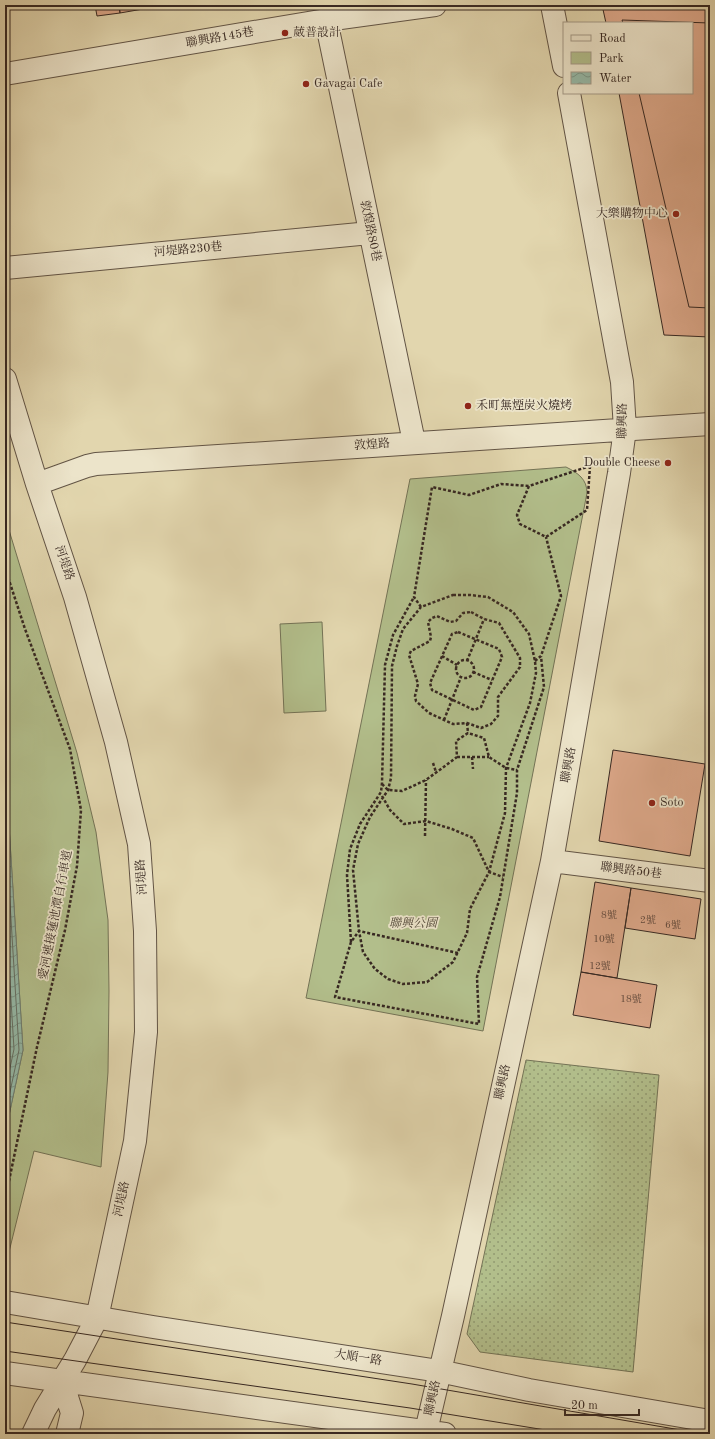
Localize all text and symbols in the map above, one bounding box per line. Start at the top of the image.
legend [563,22,693,94]
street label: 聯興路145巷 [185,24,255,50]
place label: 葳普設計 [293,25,341,39]
marker: 葳普設計 [280,28,290,38]
text: Road [599,33,626,45]
text: Park [599,53,624,65]
text: Water [599,73,632,85]
place label: Gavagai Cafe [314,78,383,90]
marker: Gavagai Cafe [301,79,311,89]
street label: 敦煌路80巷 [358,199,384,263]
place label: 大樂購物中心 [596,206,668,220]
marker: 大樂購物中心 [671,209,681,219]
street label: 河堤路230巷 [153,239,223,259]
place label: 禾町無煙炭火燒烤 [476,398,572,412]
marker: 禾町無煙炭火燒烤 [463,401,473,411]
street label: 聯興路 [615,403,629,439]
street label: 敦煌路 [353,436,390,452]
place label: Double Cheese [584,457,660,469]
marker: Double Cheese [663,458,673,468]
street label: 河堤路 [52,543,77,582]
street label: 聯興路 [558,746,578,784]
place label: Soto [660,797,684,809]
marker: Soto [647,798,657,808]
street label: 愛河連接蓮池潭自行車道 [36,849,74,981]
street label: 河堤路 [133,859,149,896]
street label: 聯興路50巷 [600,859,663,881]
house number: 8號 [601,909,617,920]
house number: 2號 [640,914,656,925]
park label: 聯興公園 [389,916,439,930]
house number: 6號 [665,919,681,930]
house number: 10號 [593,933,615,944]
house number: 12號 [589,960,611,971]
house number: 18號 [620,993,642,1004]
street label: 聯興路 [491,1063,513,1101]
street label: 河堤路 [110,1180,132,1218]
street label: 大順一路 [333,1346,383,1368]
street label: 聯興路 [421,1379,443,1417]
scale bar [565,1391,639,1417]
text: 20 m [571,1400,598,1412]

